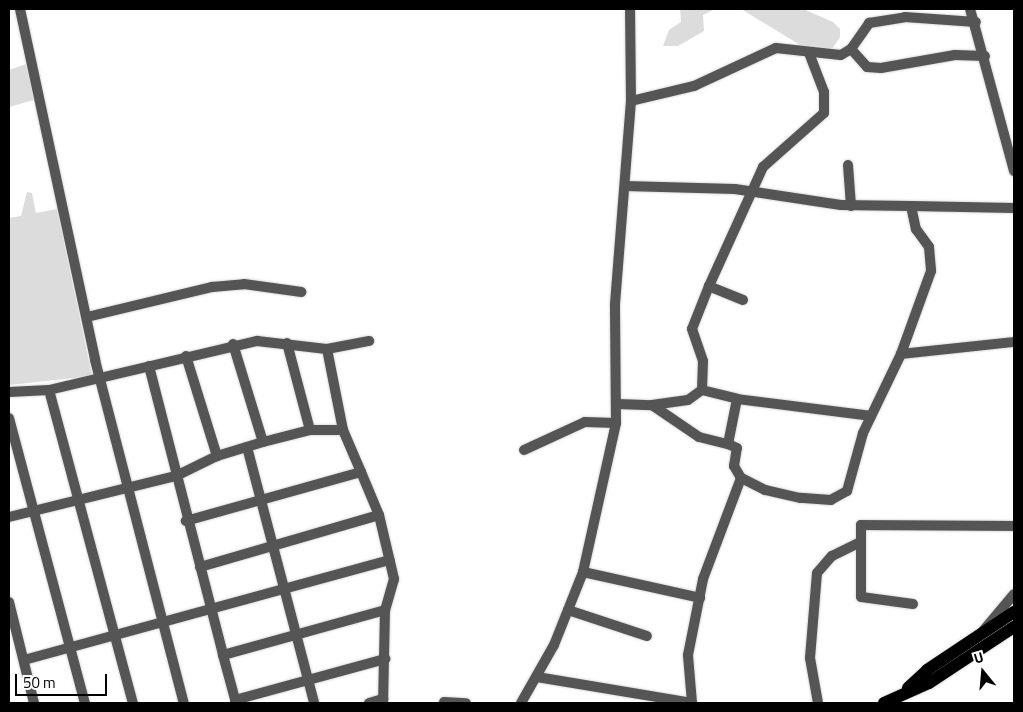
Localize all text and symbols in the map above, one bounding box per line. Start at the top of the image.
text: U [971,646,986,669]
north arrow [958,647,1008,697]
scale bar [18,664,110,696]
text: 50 m [23,671,56,694]

